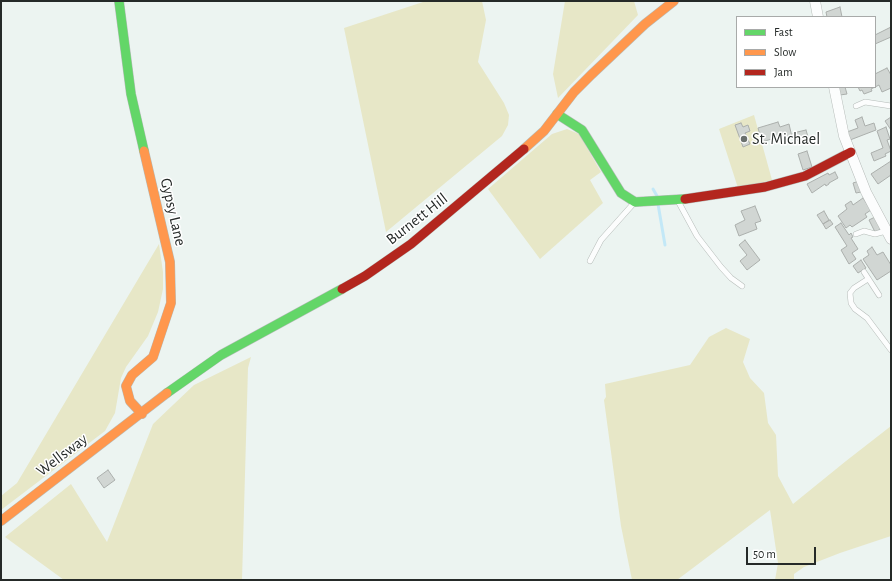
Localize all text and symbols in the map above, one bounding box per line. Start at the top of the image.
legend [736,16,876,88]
text: Fast [774,26,793,38]
text: Slow [774,46,796,58]
text: Jam [774,66,793,78]
place label: St. Michael [752,129,820,149]
marker: St. Michael [739,134,749,144]
street label: Gypsy Lane [156,176,190,248]
street label: Burnett Hill [382,189,452,249]
street label: Wellsway [33,429,91,481]
scale bar [748,539,818,565]
text: 50 m [753,548,776,560]

